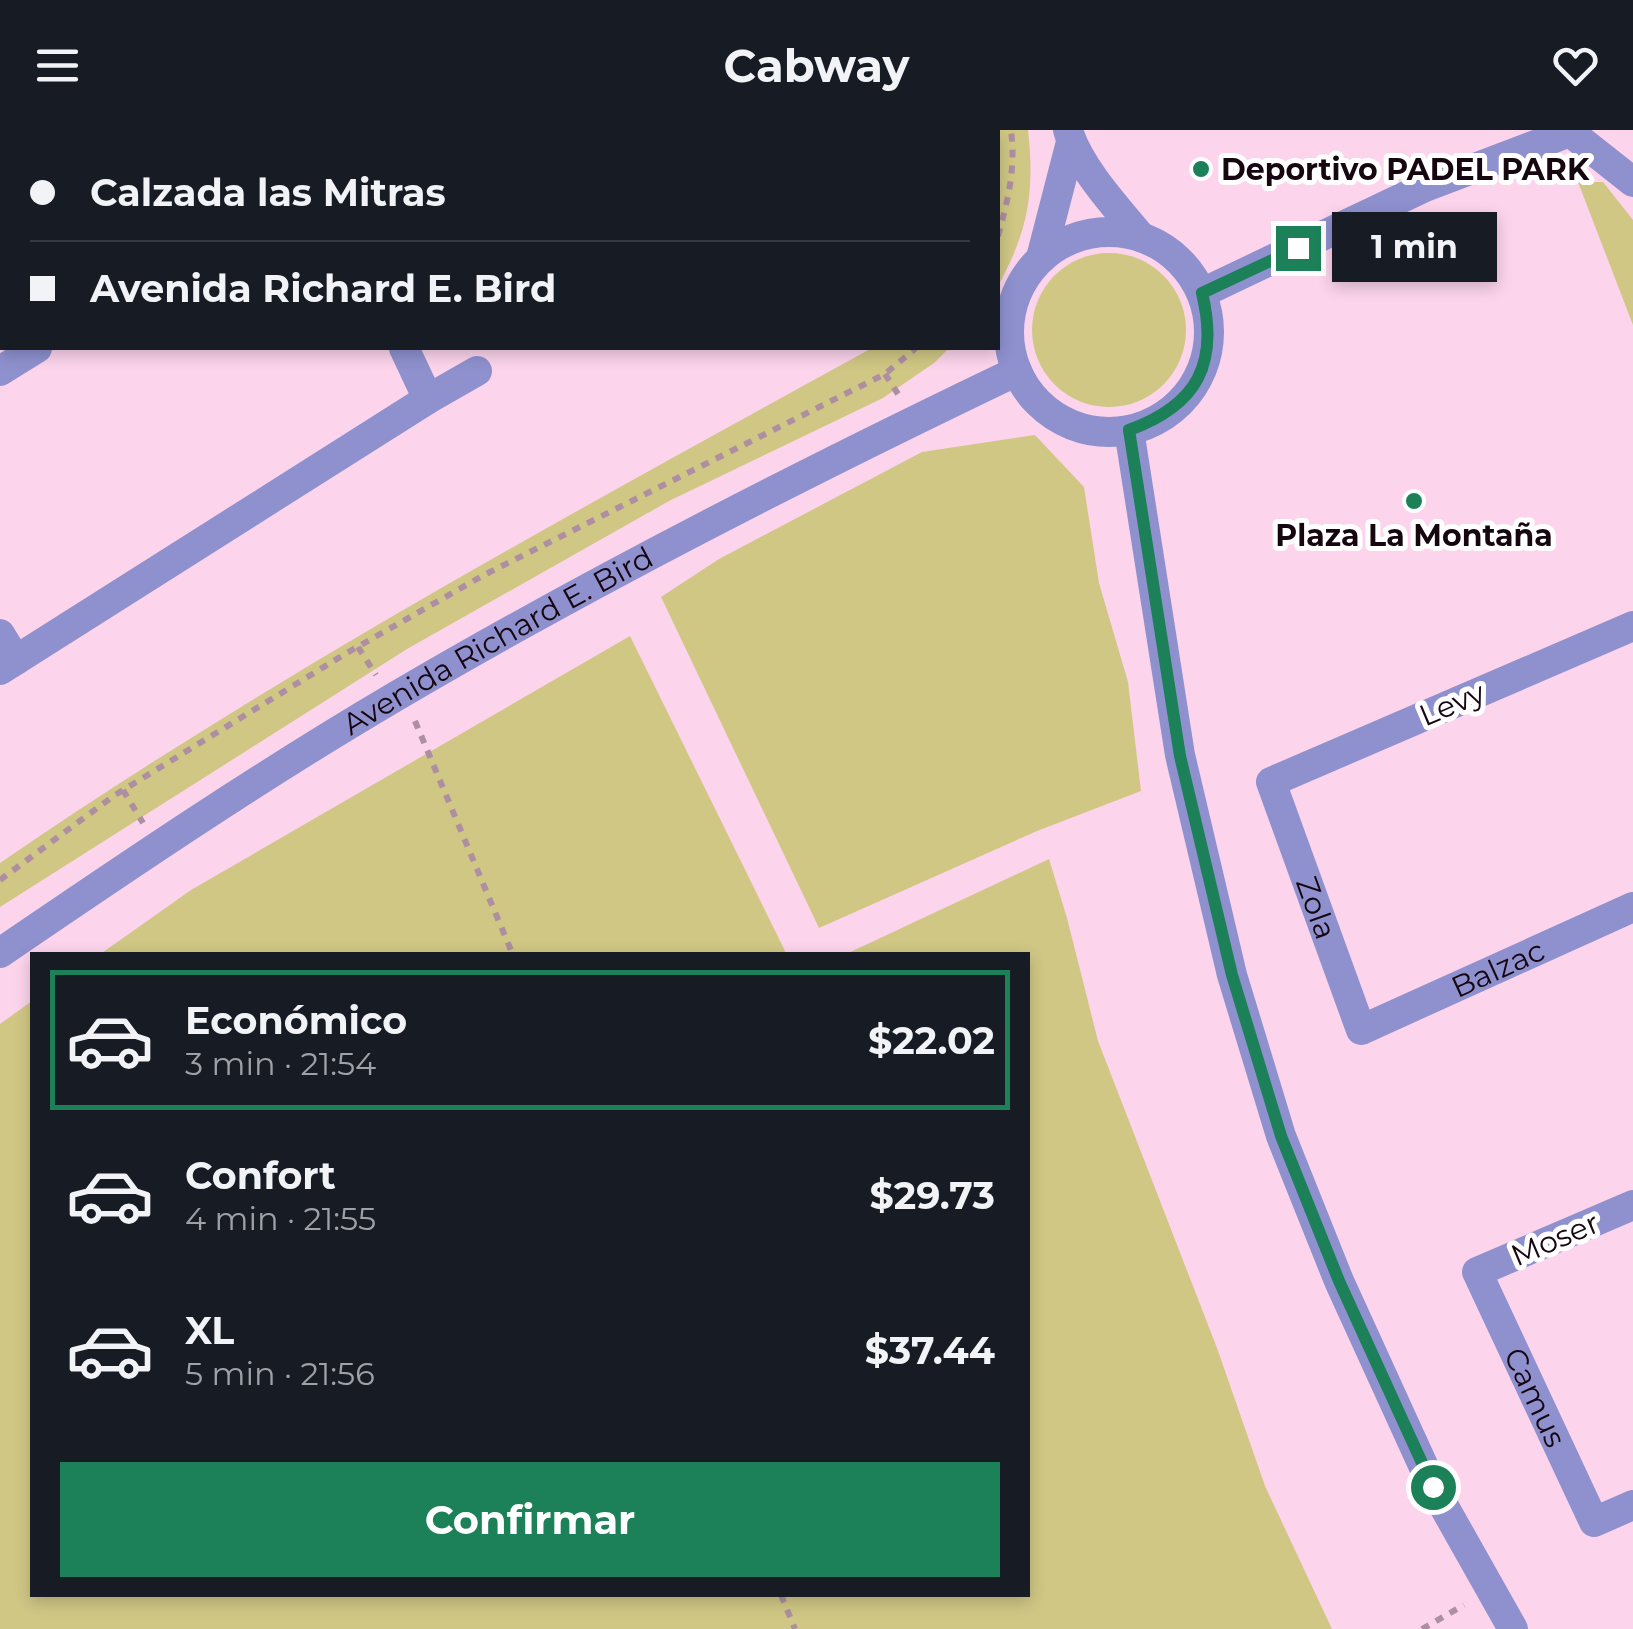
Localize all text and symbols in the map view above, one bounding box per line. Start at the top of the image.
icon: menu [30,38,85,93]
text: Cabway [723,38,910,93]
icon: heart [1548,38,1603,93]
place label: Deportivo PADEL PARK [1221,151,1590,188]
marker: Deportivo PADEL PARK [1190,158,1212,180]
text: Calzada las Mitras [90,169,446,216]
callout: 1 min [1333,213,1498,283]
route end [1276,226,1321,271]
text: 1 min [1371,227,1458,266]
text: Avenida Richard E. Bird [90,265,556,312]
marker: Plaza La Montaña [1403,490,1425,512]
place label: Plaza La Montaña [1275,517,1553,554]
street label: Avenida Richard E. Bird [336,538,659,743]
street label: Levy [1414,673,1491,734]
street label: Zola [1288,872,1345,944]
street label: Balzac [1445,931,1550,1005]
icon: car [65,995,155,1085]
text: Económico [185,997,407,1044]
text: $22.02 [868,1017,995,1064]
text: 3 min · 21:54 [185,1044,376,1083]
icon: car [65,1150,155,1240]
text: Confort [185,1152,336,1199]
text: $29.73 [870,1172,995,1219]
text: 4 min · 21:55 [185,1199,376,1238]
street label: Moser [1505,1204,1605,1274]
icon: car [65,1305,155,1395]
text: XL [185,1307,234,1354]
text: $37.44 [865,1327,995,1374]
street label: Camus [1496,1342,1575,1453]
text: 5 min · 21:56 [185,1354,375,1393]
button: Confirmar [60,1462,1000,1577]
route start [1411,1465,1456,1510]

